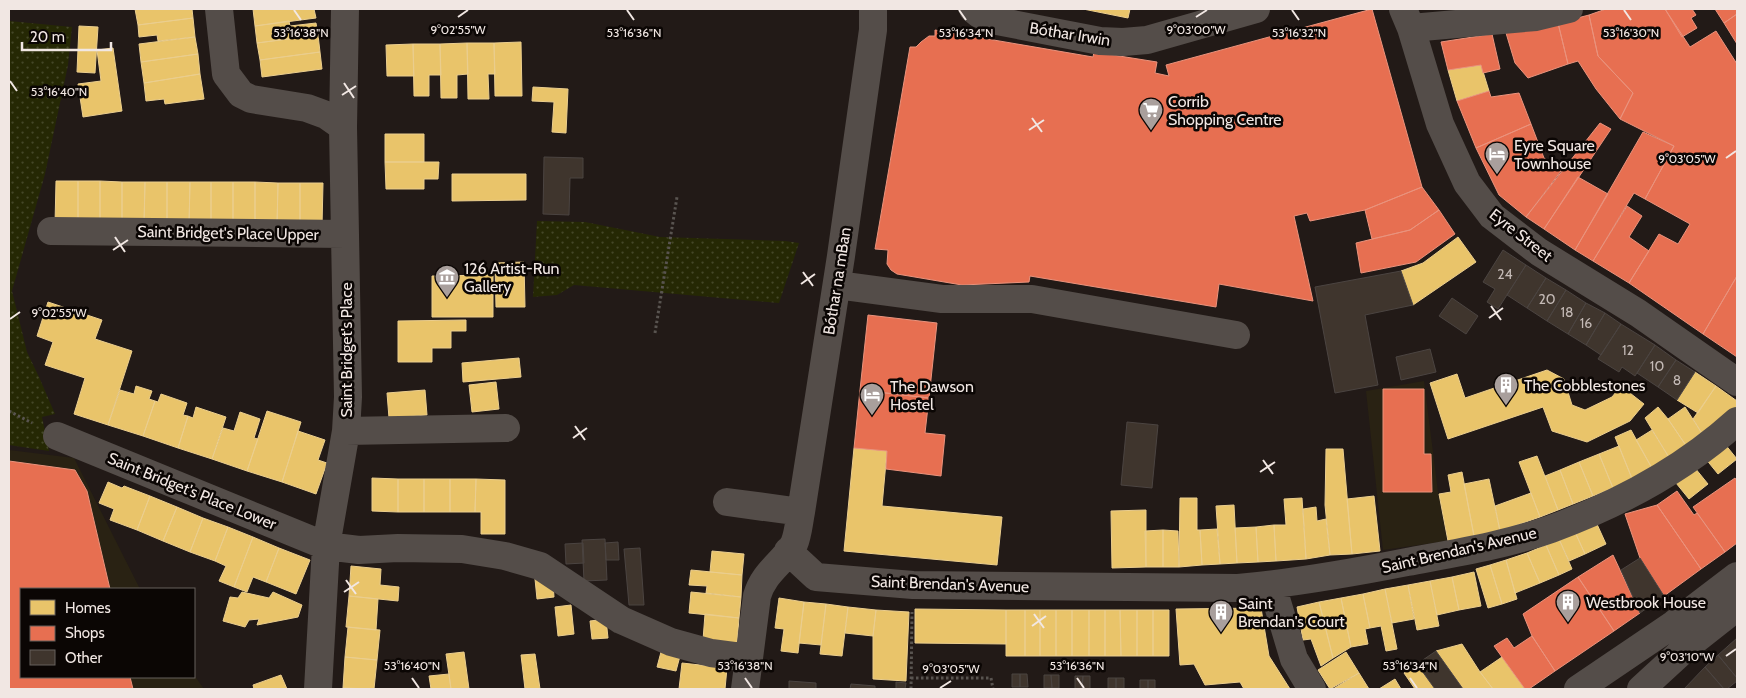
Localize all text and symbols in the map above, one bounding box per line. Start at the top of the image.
street label: Bóthar Irwin [1028,18,1112,50]
scale bar [22,20,111,52]
text: 9°02'55"W [430,22,486,37]
text: 9°03'00"W [1166,22,1226,37]
text: 53°16'38"N [273,25,329,40]
text: 53°16'36"N [607,25,661,40]
text: 53°16'34"N [939,25,993,40]
text: 53°16'32"N [1272,25,1326,40]
text: 53°16'30"N [1603,25,1659,40]
text: 20 m [30,28,65,46]
text: 53°16'40"N [31,84,87,99]
place label: Corrib Shopping Centre [1168,92,1282,129]
supermarket icon: Corrib Shopping Centre [1138,97,1164,131]
place label: Eyre Square Townhouse [1514,136,1595,173]
hotel icon: Eyre Square Townhouse [1484,141,1510,175]
text: 9°03'05"W [1658,151,1716,166]
street label: Eyre Street [1486,205,1557,266]
street label: Saint Bridget's Place Upper [137,222,320,244]
street label: Bóthar na mBan [819,226,855,336]
place label: 126 Artist-Run Gallery [464,259,560,296]
museum icon: 126 Artist-Run Gallery [434,264,460,298]
house number: 24 [1497,265,1513,283]
street label: Saint Bridget's Place [337,282,356,418]
house number: 20 [1538,290,1556,308]
house number: 18 [1560,303,1574,321]
text: 9°02'55"W [31,305,87,320]
house number: 16 [1580,314,1592,332]
house number: 12 [1622,341,1634,359]
house number: 10 [1650,357,1664,375]
house number: 8 [1673,371,1681,389]
building icon: The Cobblestones [1493,372,1519,406]
place label: The Cobblestones [1524,376,1646,395]
place label: The Dawson Hostel [890,377,974,414]
hotel icon: The Dawson Hostel [859,382,885,416]
street label: Saint Bridget's Place Lower [105,448,280,534]
street label: Saint Brendan's Avenue [1380,523,1538,577]
street label: Saint Brendan's Avenue [871,572,1029,596]
legend [20,588,195,678]
building icon: Westbrook House [1555,589,1581,623]
place label: Westbrook House [1586,593,1706,612]
place label: Saint Brendan's Court [1238,594,1345,631]
text: Homes [65,599,111,617]
building icon: Saint Brendan's Court [1208,599,1234,633]
text: Shops [65,624,105,642]
text: Other [65,649,102,667]
text: 9°03'10"W [1660,649,1715,664]
text: 53°16'40"N [384,658,440,673]
text: 53°16'38"N [717,658,773,673]
text: 53°16'36"N [1050,658,1104,673]
text: 53°16'34"N [1383,658,1437,673]
text: 9°03'05"W [922,661,980,676]

